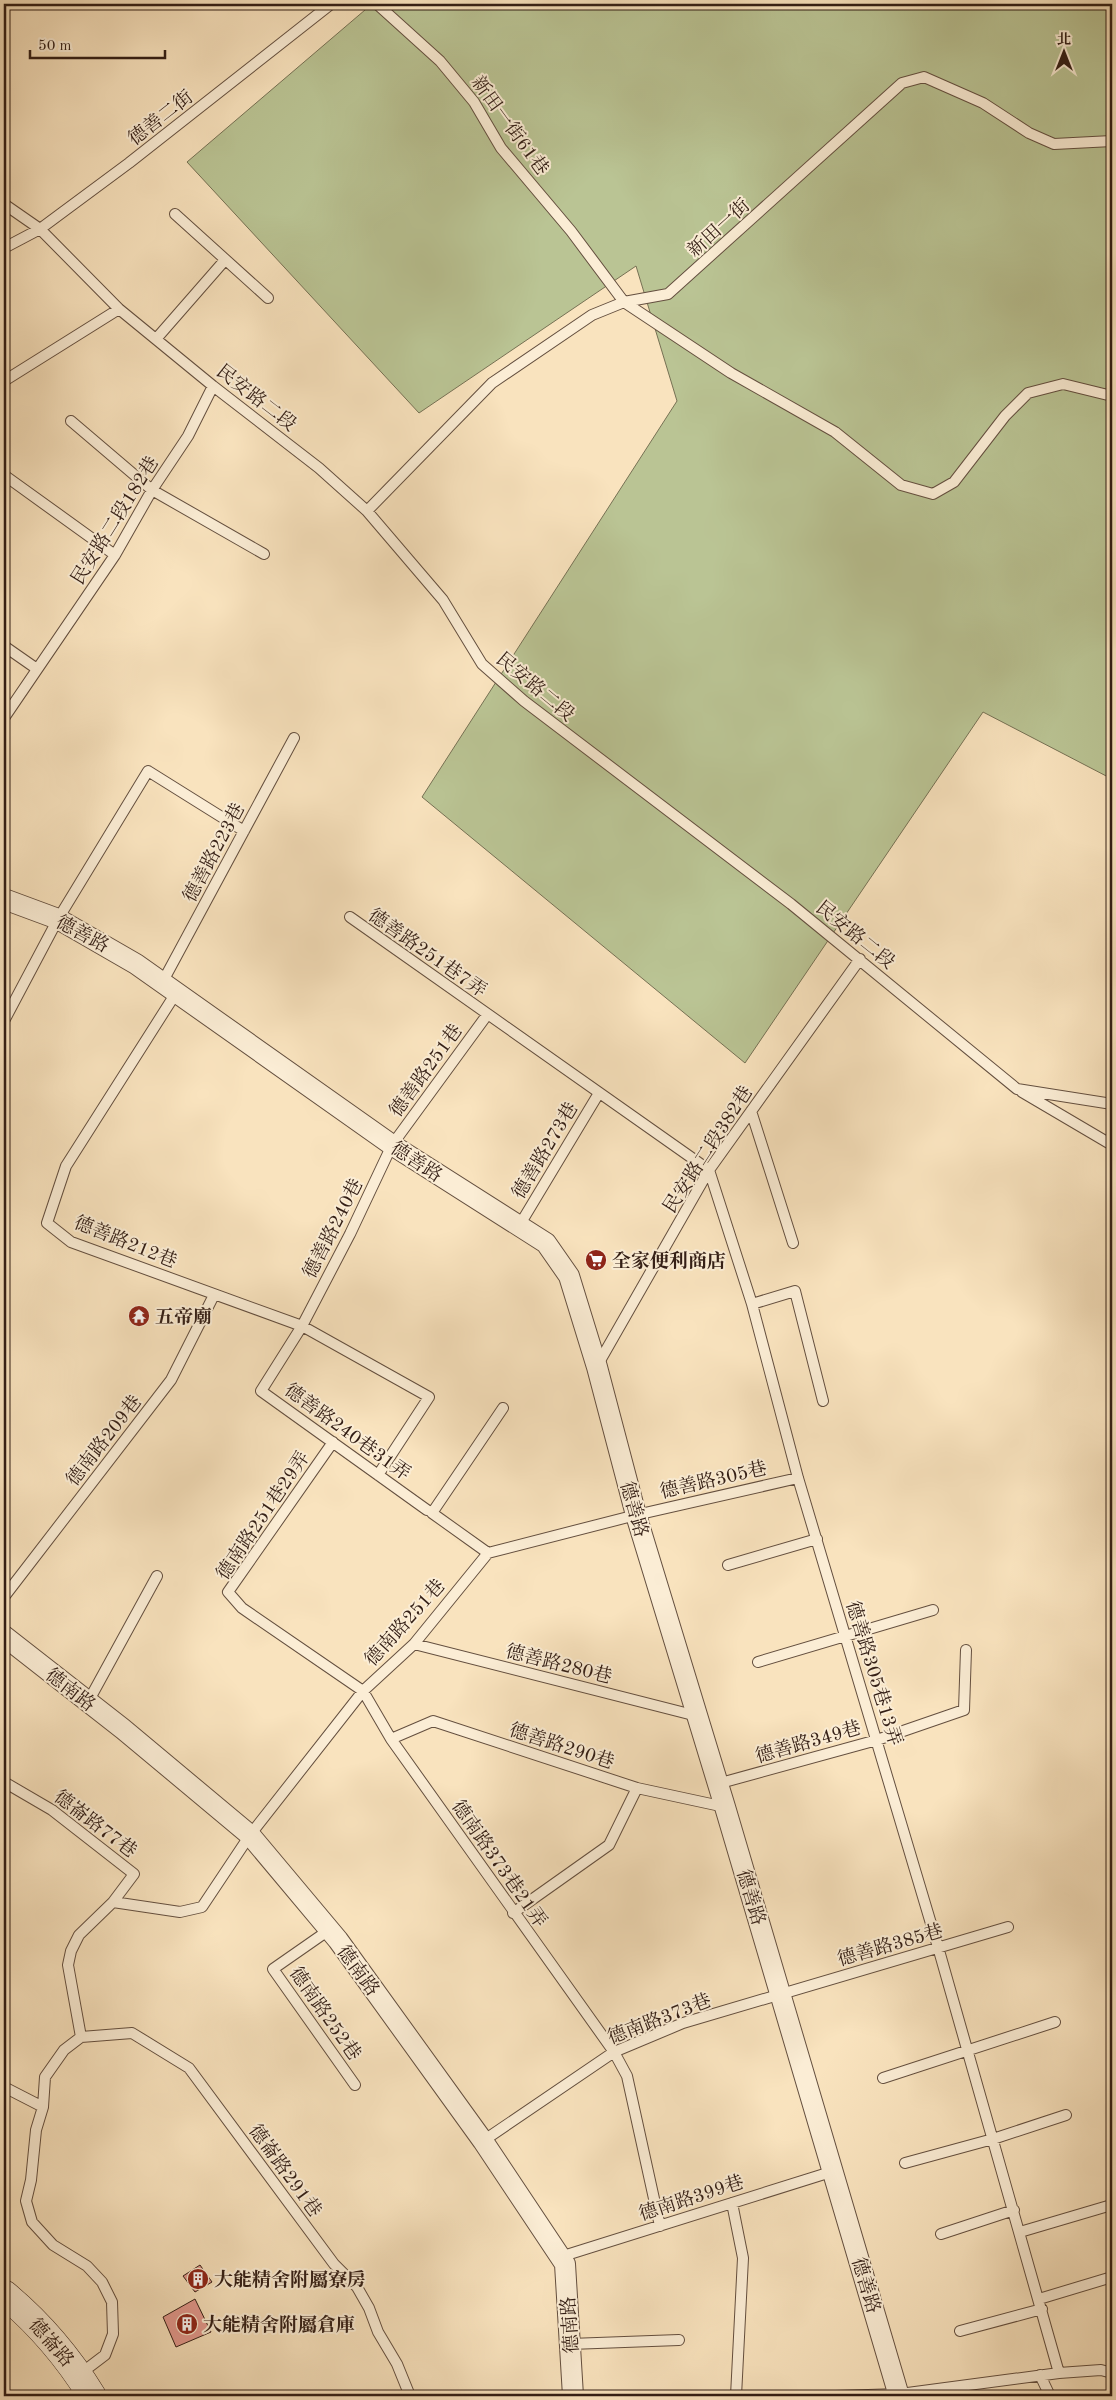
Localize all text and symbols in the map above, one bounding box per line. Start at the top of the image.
scale bar [30,28,165,60]
north arrow [1038,28,1088,78]
text: 北 [1057,32,1071,47]
text: 50 m [38,39,72,54]
street label: 新田一街61巷 [467,72,553,179]
street label: 德善二街 [125,87,197,150]
street label: 新田一街 [684,195,754,261]
street label: 民安路二段 [212,360,301,436]
street label: 民安路二段182巷 [67,452,163,589]
street label: 民安路二段 [492,648,579,726]
street label: 德善路223巷 [179,800,249,906]
street label: 民安路二段 [812,896,899,973]
street label: 德善路251巷7弄 [364,905,490,1002]
street label: 德善路 [52,912,112,957]
street label: 德善路251巷 [386,1021,467,1121]
street label: 民安路二段382巷 [659,1082,757,1217]
street label: 德善路273巷 [508,1099,582,1203]
street label: 德善路 [387,1138,446,1187]
street label: 德善路240巷 [299,1175,367,1282]
street label: 德善路212巷 [71,1212,180,1273]
supermarket icon: 全家便利商店 [584,1248,608,1272]
place label: 全家便利商店 [612,1250,726,1272]
temple icon: 五帝廟 [127,1304,151,1328]
place label: 五帝廟 [155,1306,212,1328]
street label: 德善路240巷31弄 [280,1380,414,1485]
street label: 德南路209巷 [62,1391,146,1490]
street label: 德南路251巷29弄 [212,1447,314,1584]
street label: 德善路305巷 [658,1458,769,1503]
street label: 德善路 [616,1479,652,1540]
street label: 德南路251巷 [360,1575,449,1671]
street label: 德善路305巷13弄 [842,1599,906,1748]
street label: 德善路280巷 [503,1641,614,1688]
street label: 德南路 [41,1664,100,1716]
street label: 德善路349巷 [753,1717,864,1768]
street label: 德善路290巷 [506,1720,617,1773]
street label: 德崙路77巷 [50,1786,141,1862]
street label: 德南路373巷21弄 [447,1796,551,1931]
street label: 德善路 [732,1867,769,1928]
street label: 德善路385巷 [835,1920,946,1971]
street label: 德南路 [333,1941,384,2000]
street label: 德南路252巷 [285,1963,365,2065]
street label: 德南路373巷 [605,1989,714,2049]
street label: 德崙路291巷 [244,2120,326,2221]
street label: 德南路399巷 [636,2171,747,2225]
street label: 德善路 [847,2255,884,2316]
building icon: 大能精舍附屬寮房 [186,2267,210,2291]
place label: 大能精舍附屬寮房 [214,2269,366,2291]
street label: 德南路 [557,2296,583,2354]
building icon: 大能精舍附屬倉庫 [175,2312,199,2336]
street label: 德崙路 [24,2314,78,2371]
place label: 大能精舍附屬倉庫 [203,2314,355,2336]

